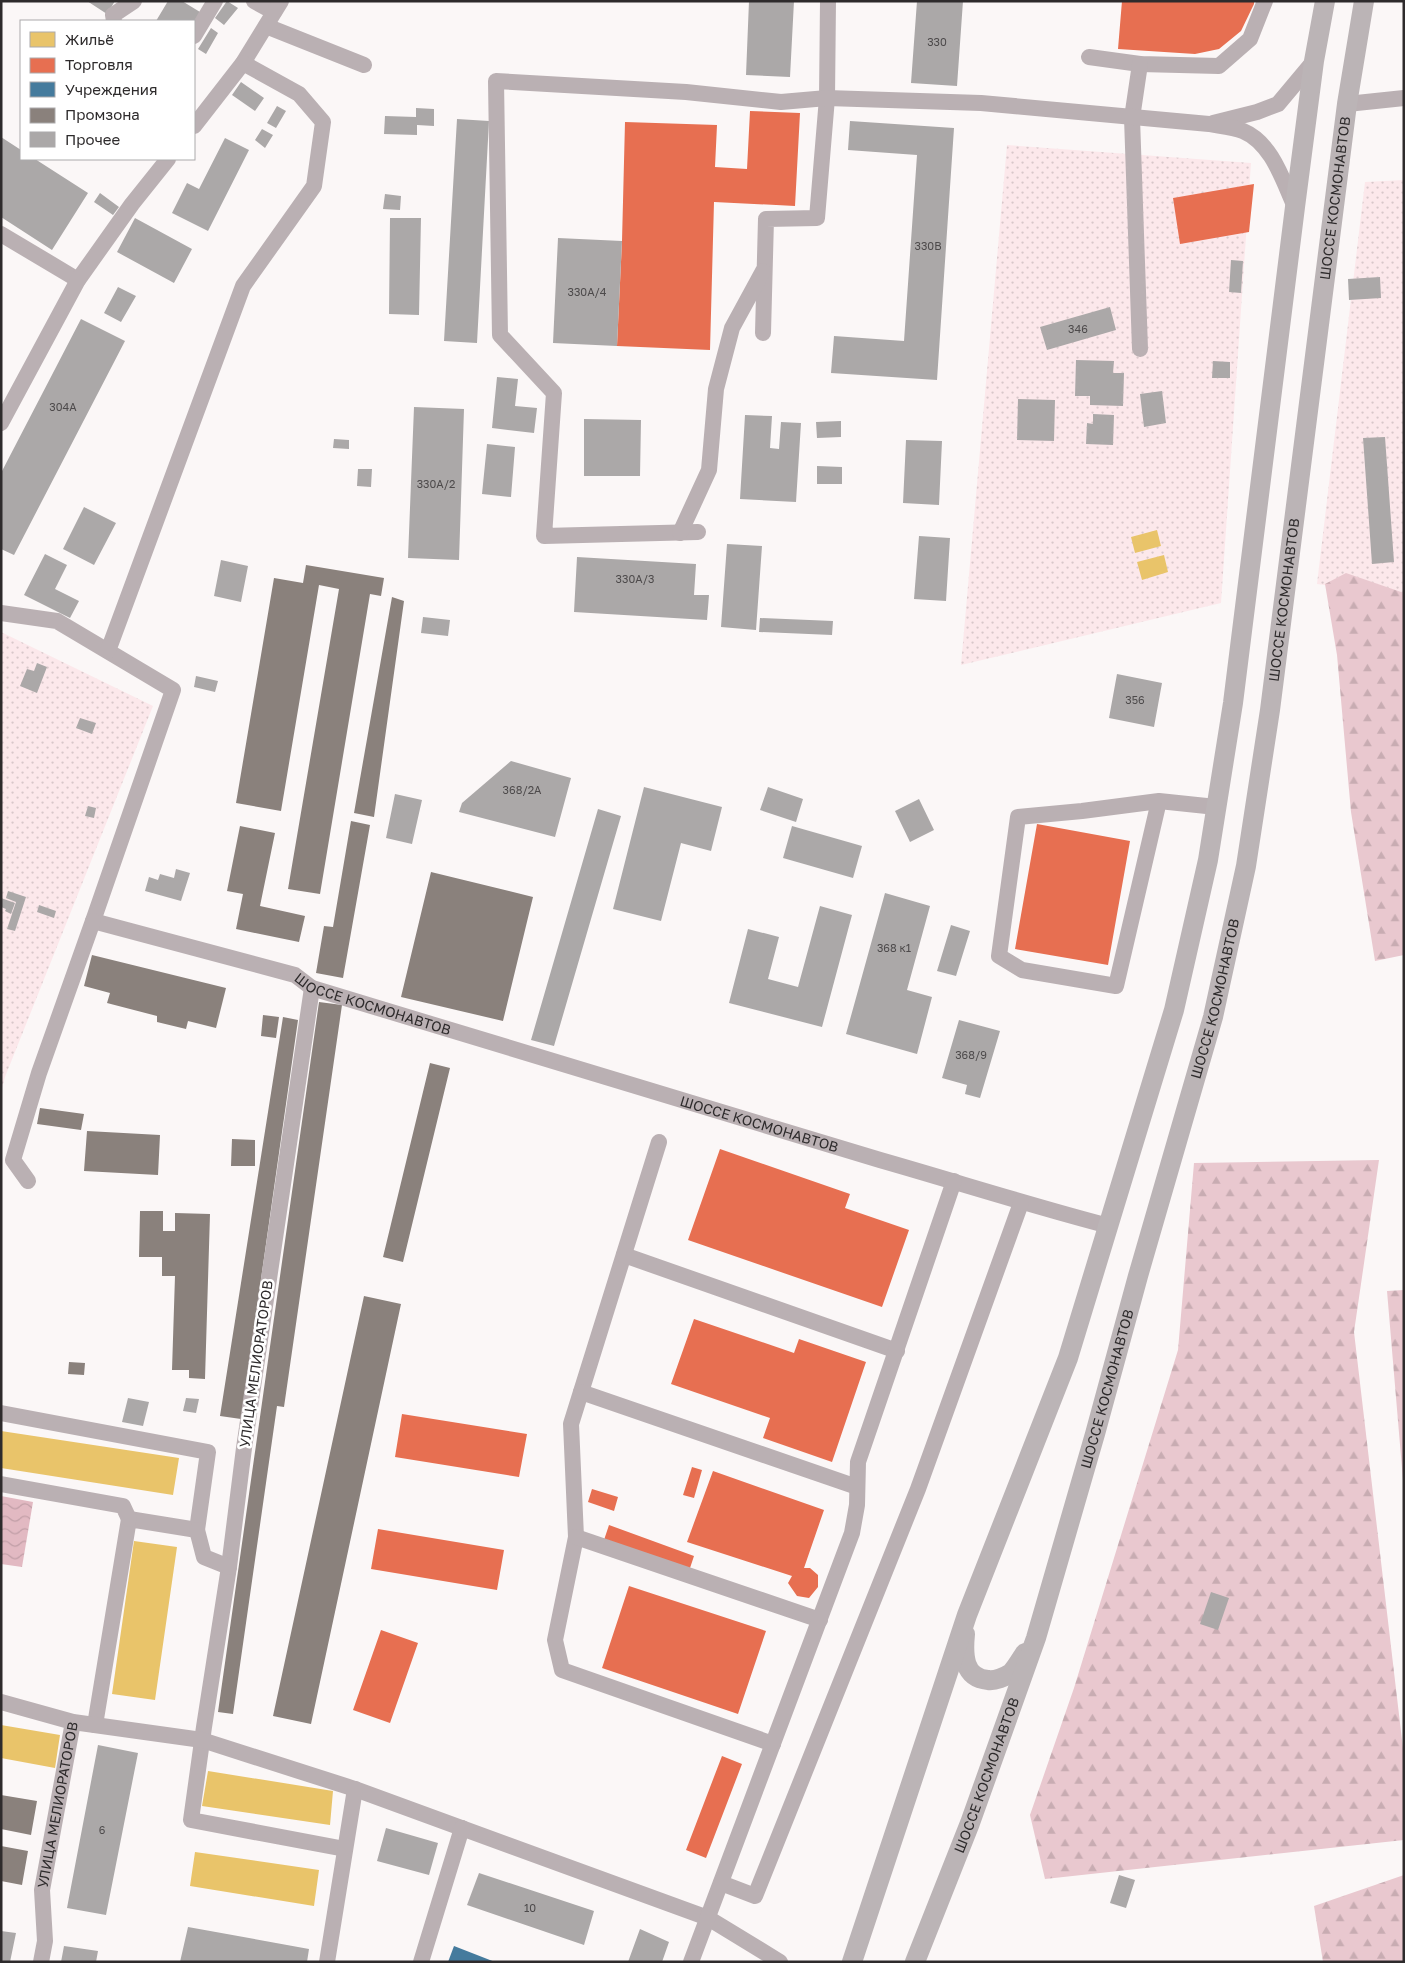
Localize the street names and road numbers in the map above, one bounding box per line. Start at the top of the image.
street label: ШОССЕ КОСМОНАВТОВ [1316,115,1353,281]
street label: ШОССЕ КОСМОНАВТОВ [1265,517,1302,683]
street label: ШОССЕ КОСМОНАВТОВ [1187,917,1242,1081]
street label: ШОССЕ КОСМОНАВТОВ [291,969,453,1038]
street label: ШОССЕ КОСМОНАВТОВ [678,1092,841,1155]
street label: УЛИЦА МЕЛИОРАТОРОВ [235,1279,276,1449]
street label: ШОССЕ КОСМОНАВТОВ [1076,1307,1137,1470]
street label: ШОССЕ КОСМОНАВТОВ [950,1695,1022,1855]
street label: УЛИЦА МЕЛИОРАТОРОВ [34,1720,81,1889]

